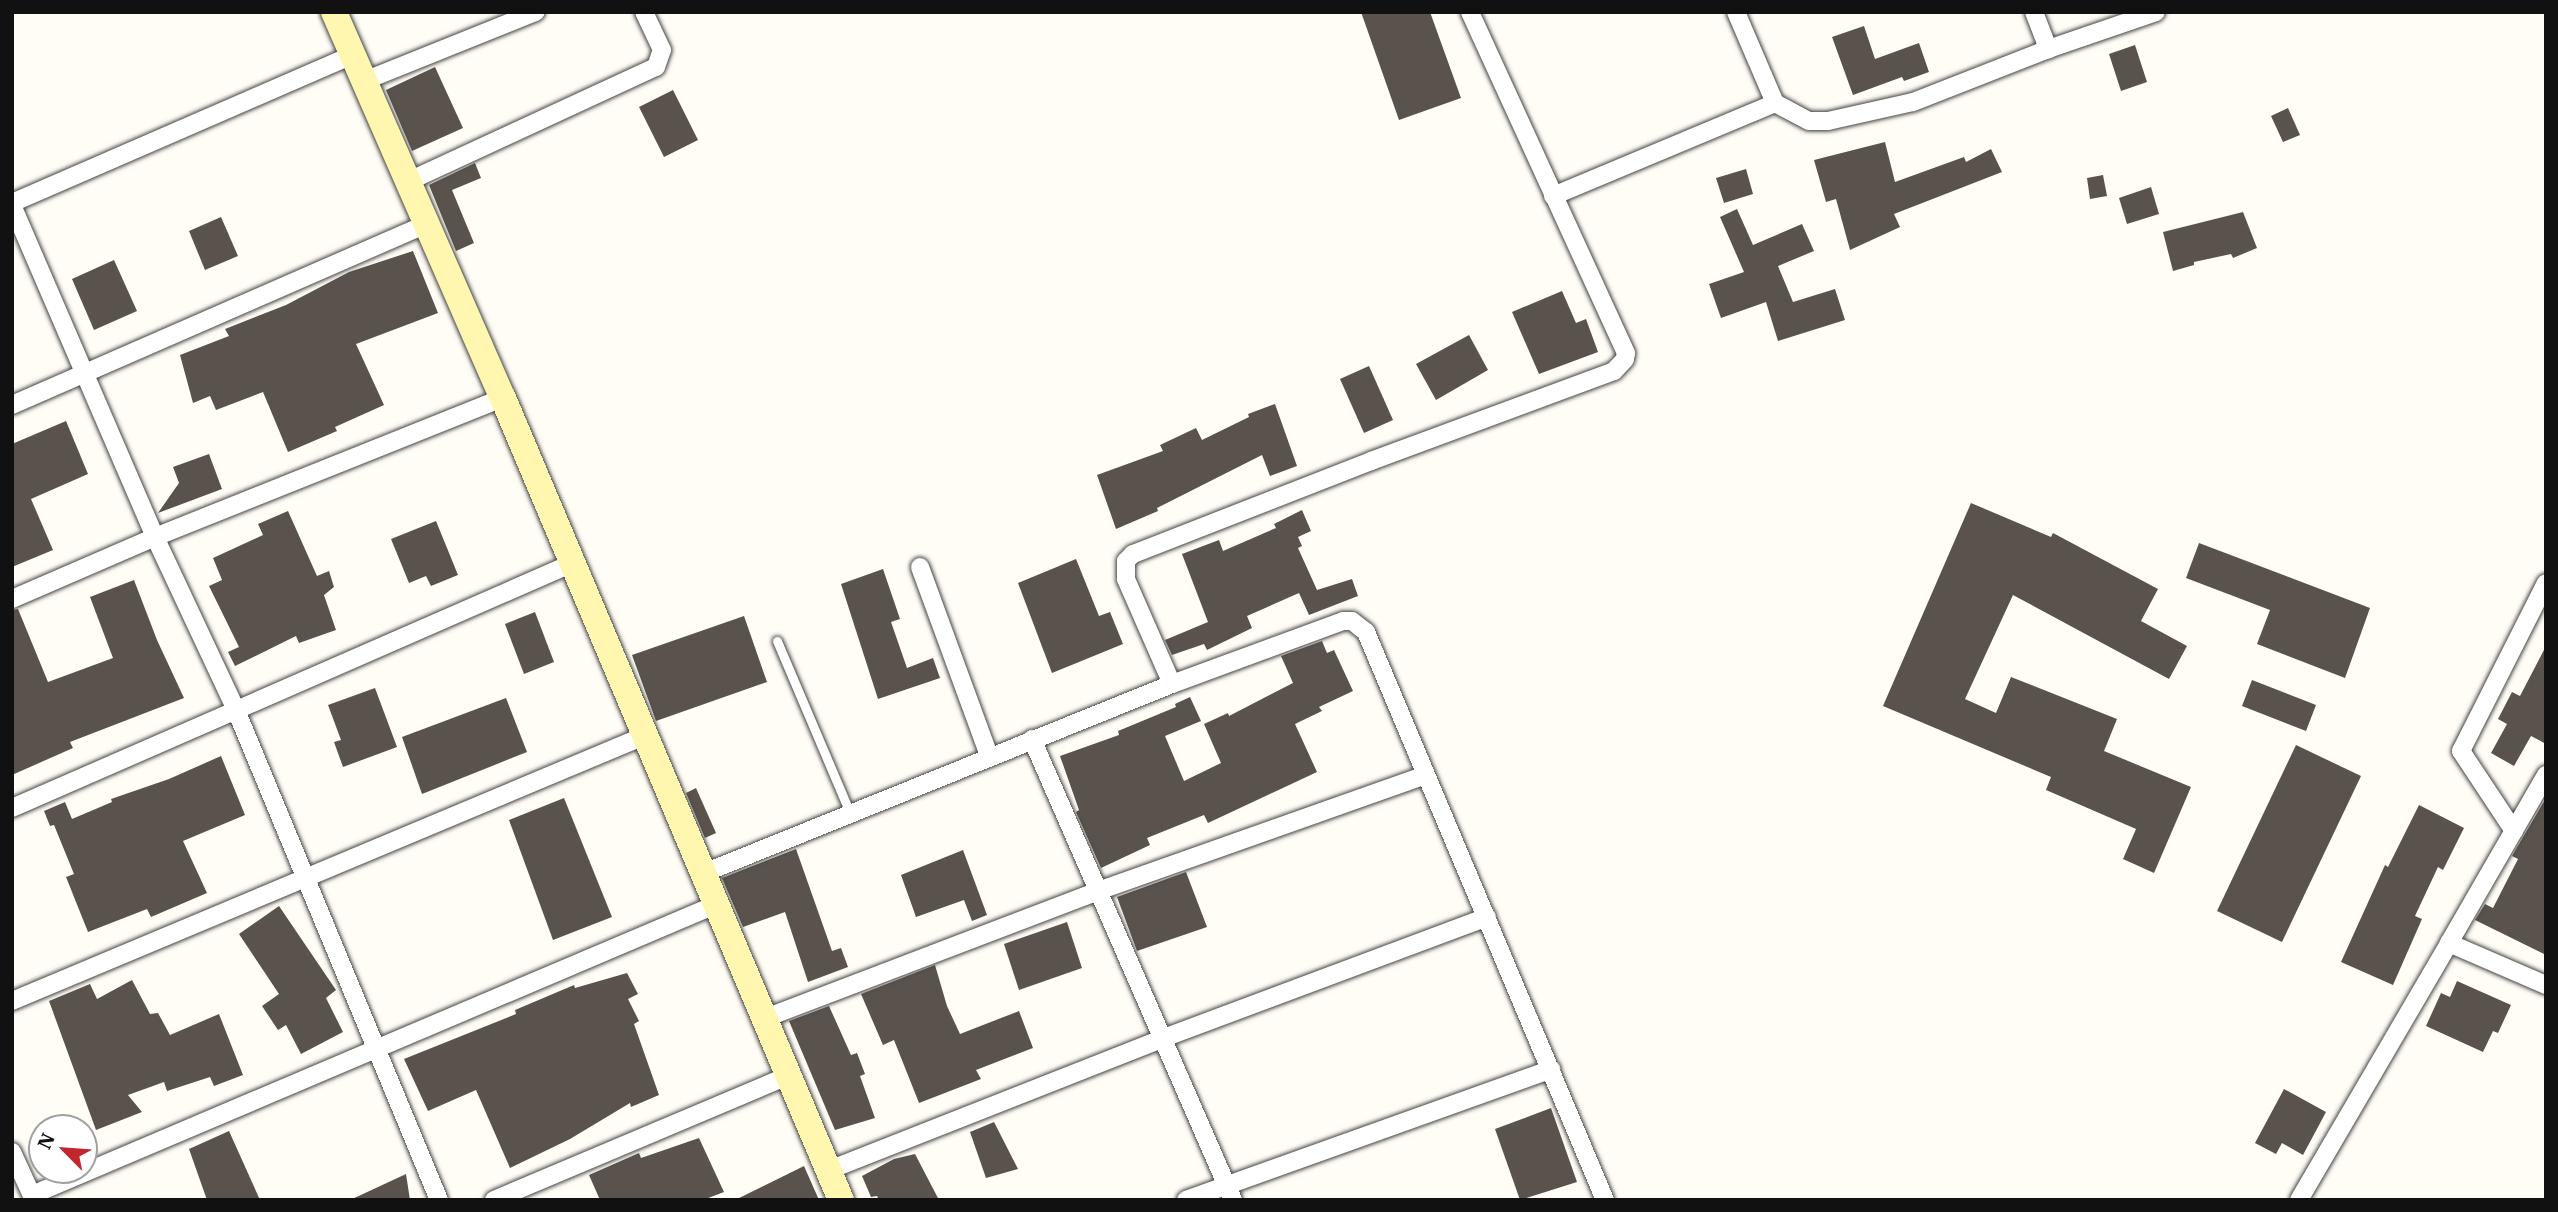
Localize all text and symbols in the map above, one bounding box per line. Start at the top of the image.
north arrow [28,1114,98,1184]
text: N [32,1129,60,1153]

